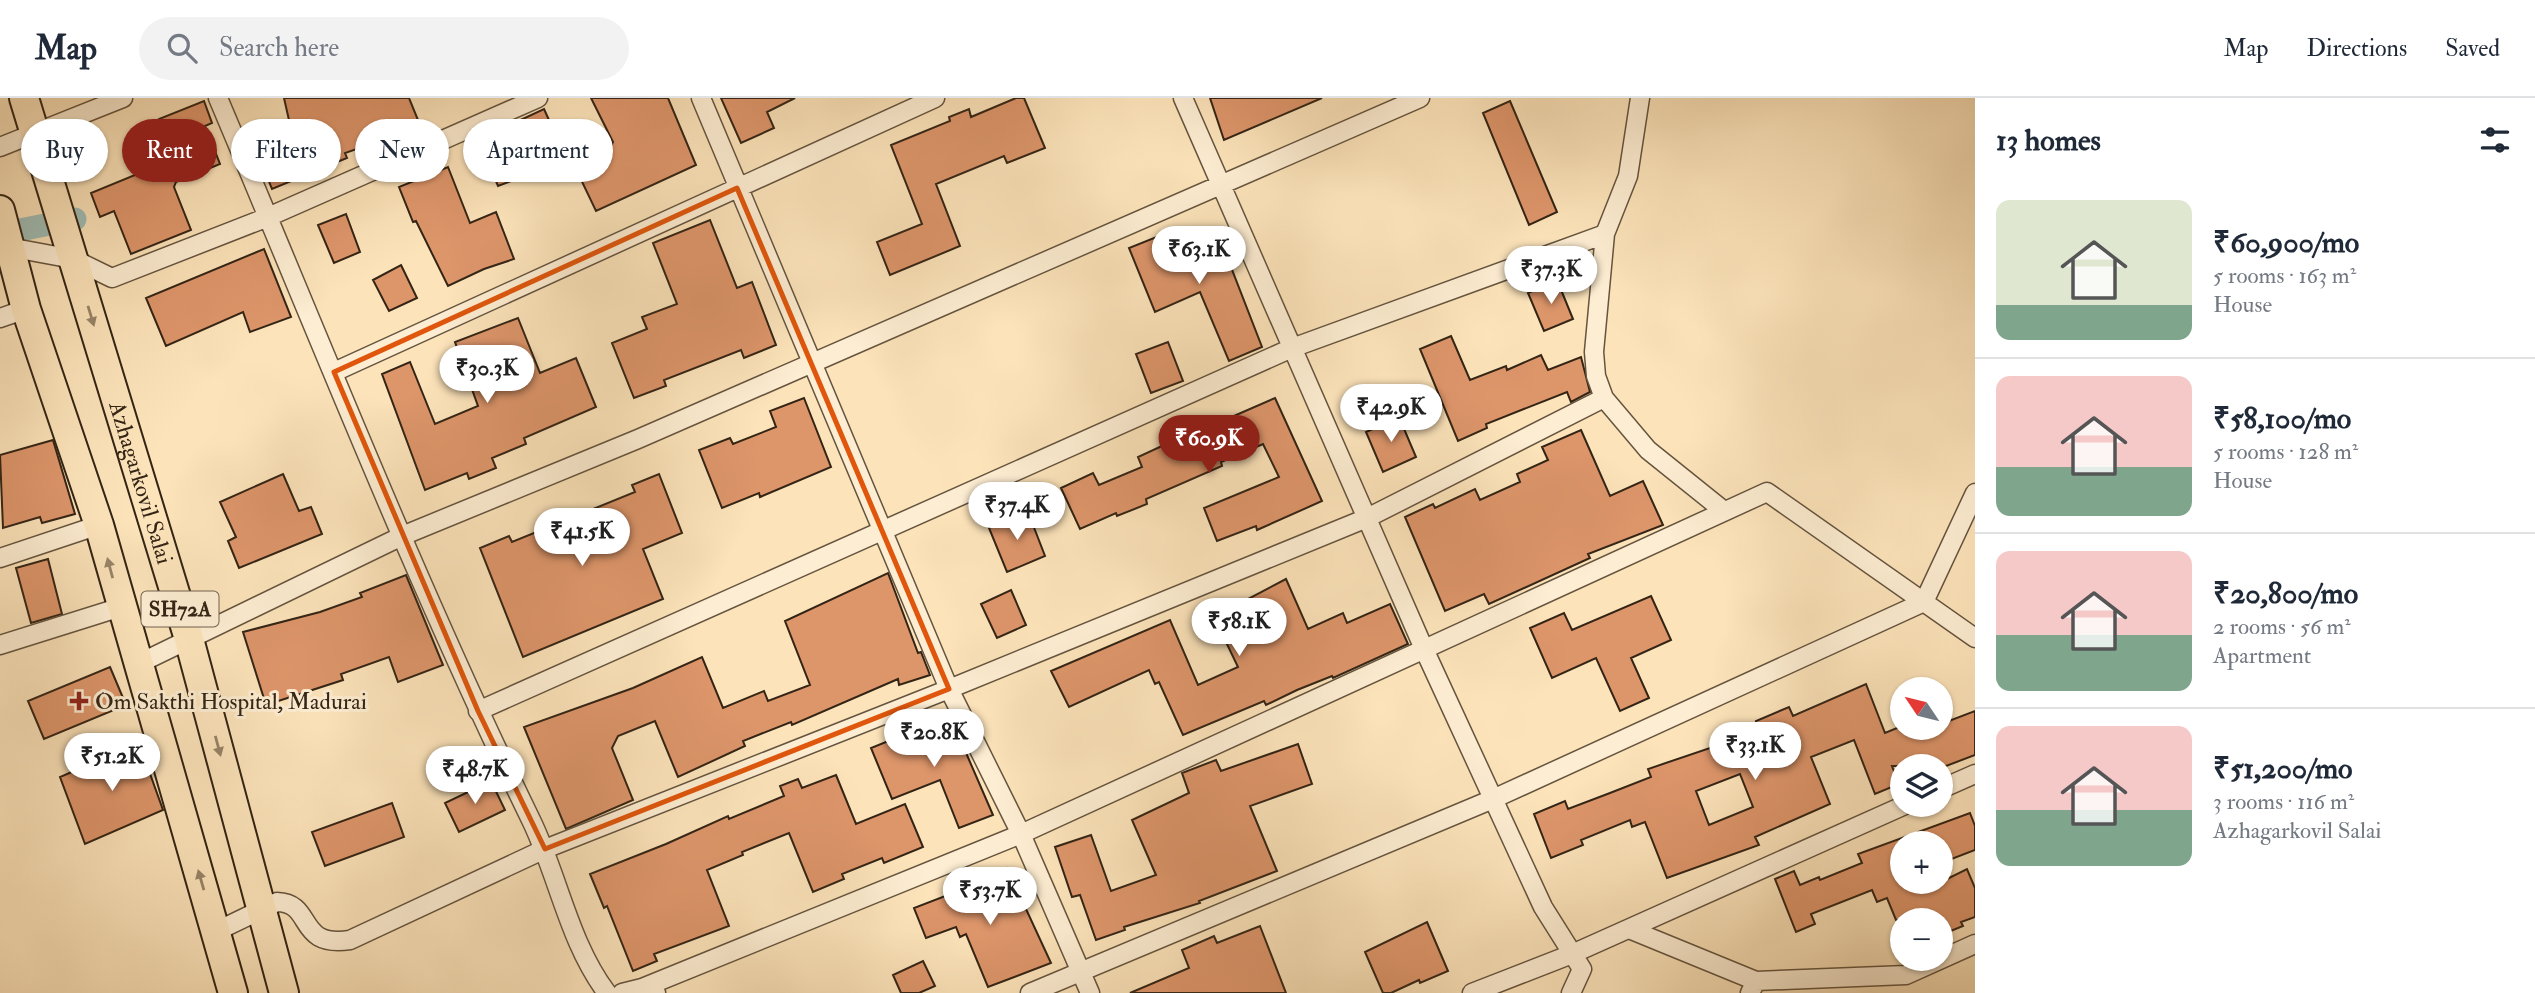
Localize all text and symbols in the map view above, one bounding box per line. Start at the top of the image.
search box [139,17,629,80]
text: Map [35,28,97,69]
icon: search [163,29,201,67]
text: Search here [219,32,339,64]
text: Map [2223,33,2268,64]
text: Directions [2306,33,2407,64]
text: Saved [2445,33,2500,64]
chip: Buy [21,119,108,182]
chip: Rent [122,119,217,182]
chip: Filters [231,119,341,182]
chip: New [355,119,449,182]
chip: Apartment [463,119,613,182]
icon: filters [2476,121,2514,159]
text: 13 homes [1996,122,2101,159]
text: ₹60,900/mo [2213,224,2359,261]
pin: ₹63.1K [1142,226,1256,286]
icon: home [2052,228,2136,312]
text: ₹63.1K [1168,234,1230,263]
pin: ₹37.3K [1494,246,1608,306]
text: ₹37.3K [1520,254,1582,283]
text: 5 rooms · 163 m² [2213,261,2356,290]
text: House [2213,290,2272,319]
one-way arrow [86,306,96,327]
pin: ₹30.3K [430,345,544,405]
text: ₹30.3K [455,353,519,382]
pin: ₹42.9K [1334,384,1448,444]
text: ₹42.9K [1356,392,1426,421]
street label: Azhagarkovil Salai [102,397,179,568]
text: ₹58,100/mo [2213,400,2351,437]
icon: home [2052,404,2136,488]
pin: ₹60.9K [1152,416,1266,475]
text: ₹60.9K [1175,423,1243,452]
text: 5 rooms · 128 m² [2213,437,2358,466]
text: House [2213,466,2272,495]
pin: ₹37.4K [960,482,1074,542]
text: ₹37.4K [984,490,1050,519]
pin: ₹41.5K [525,508,639,568]
text: ₹41.5K [550,516,614,545]
one-way arrow [104,556,115,578]
text: ₹20,800/mo [2213,575,2358,612]
icon: home [2052,579,2136,663]
road number: SH72A [142,592,218,626]
pin: ₹58.1K [1182,598,1296,658]
text: ₹58.1K [1208,606,1270,635]
text: 2 rooms · 56 m² [2213,612,2351,641]
text: Apartment [2213,641,2311,670]
north arrow [1890,677,1953,740]
map controls [1890,677,1953,971]
place label: Om Sakthi Hospital, Madurai [95,687,367,717]
marker: Om Sakthi Hospital, Madurai [69,691,89,711]
pin: ₹20.8K [877,710,991,769]
text: ₹20.8K [900,717,968,746]
pin: ₹33.1K [1698,722,1812,782]
text: ₹33.1K [1725,730,1785,759]
pin: ₹51.2K [55,734,169,793]
one-way arrow [213,735,224,757]
text: ₹51.2K [80,741,144,770]
pin: ₹48.7K [418,746,532,806]
text: ₹51,200/mo [2213,750,2353,787]
text: ₹48.7K [442,754,508,783]
button: layers [1890,754,1953,817]
icon: home [2052,754,2136,838]
text: 3 rooms · 116 m² [2213,787,2354,816]
text: Azhagarkovil Salai [2213,816,2382,845]
button: + [1890,831,1953,894]
pin: ₹53.7K [933,868,1047,927]
one-way arrow [195,869,205,890]
text: ₹53.7K [959,875,1021,904]
button: − [1890,908,1953,971]

